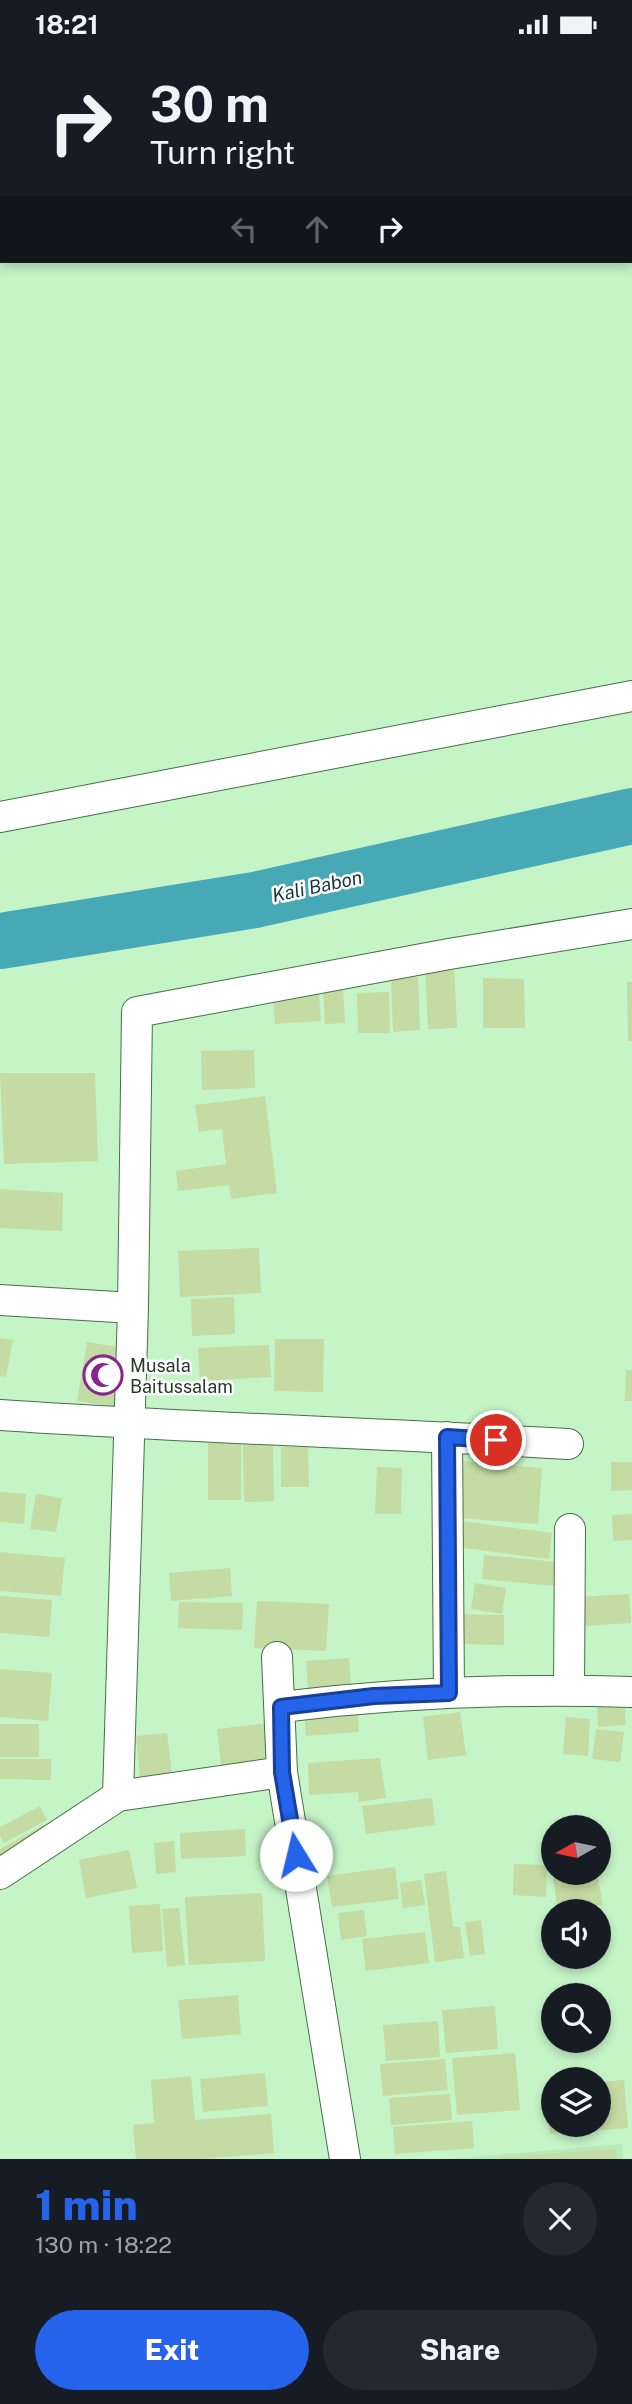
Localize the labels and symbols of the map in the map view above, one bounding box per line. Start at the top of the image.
water label: Kali Babon [270,866,364,906]
mosque icon: Musala Baitussalam [82,1354,124,1396]
place label: Musala Baitussalam [130,1355,233,1397]
pin [466,1410,526,1470]
north arrow [541,1815,611,1885]
position arrow [259,1818,333,1892]

